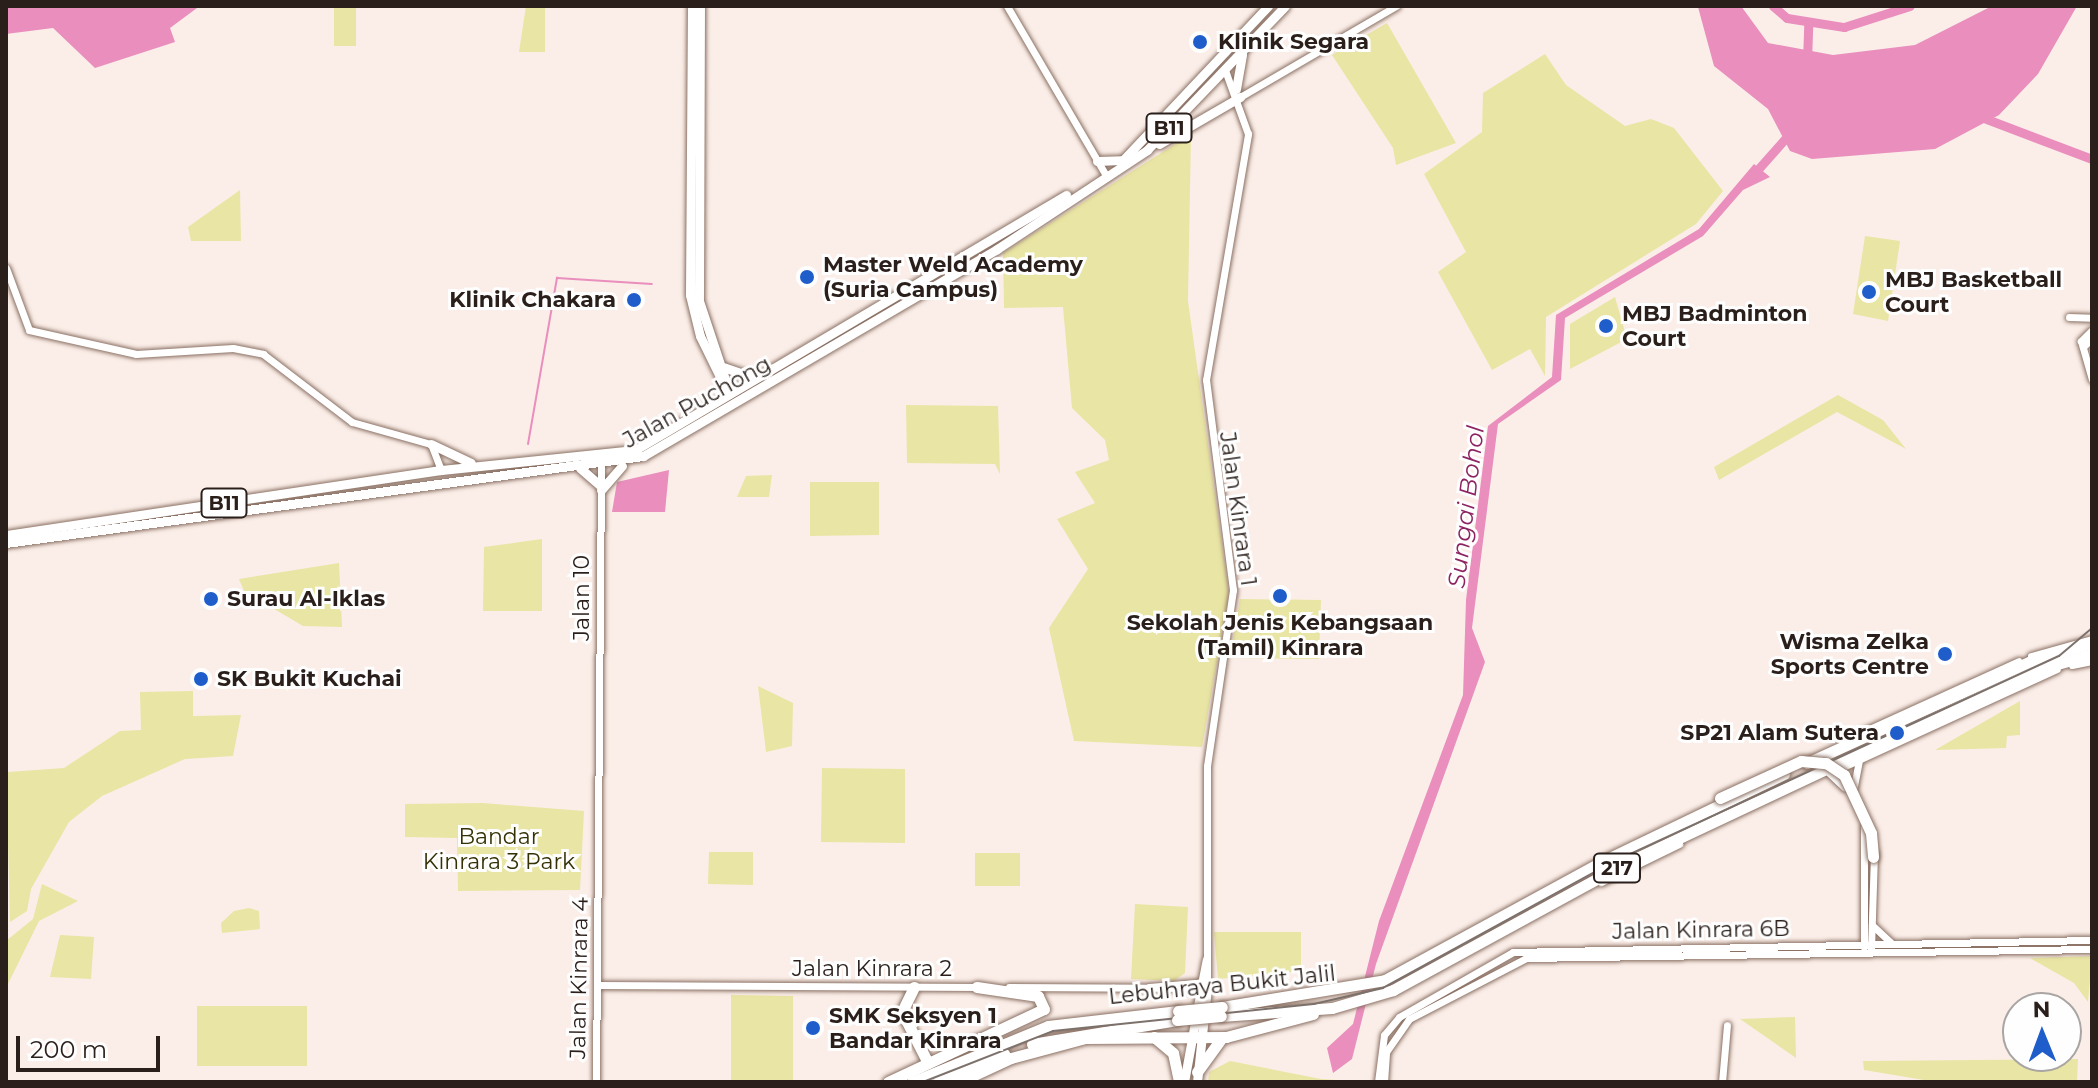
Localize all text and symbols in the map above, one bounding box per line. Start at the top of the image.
place label: Klinik Segara [1218,29,1369,55]
marker: Klinik Segara [1189,31,1211,53]
road number: B11 [1145,112,1193,144]
place label: Master Weld Academy (Suria Campus) [823,251,1083,302]
place label: MBJ Basketball Court [1885,266,2062,318]
marker: Master Weld Academy (Suria Campus) [798,268,816,286]
marker: MBJ Basketball Court [1860,283,1878,301]
place label: Klinik Chakara [449,287,616,313]
marker: Klinik Chakara [623,289,645,311]
place label: MBJ Badminton Court [1622,300,1807,352]
marker: MBJ Badminton Court [1597,317,1615,335]
street label: Jalan Puchong [618,350,776,454]
water label: Sungai Bohol [1442,424,1490,590]
street label: Jalan Kinrara 1 [1214,430,1262,588]
road number: B11 [200,487,248,519]
street label: Jalan 10 [569,555,595,641]
place label: Surau Al-Iklas [227,586,385,612]
marker: Sekolah Jenis Kebangsaan (Tamil) Kinrara [1271,587,1289,605]
marker: Surau Al-Iklas [202,590,220,608]
place label: Sekolah Jenis Kebangsaan (Tamil) Kinrara [1127,609,1433,660]
place label: Wisma Zelka Sports Centre [1771,628,1929,680]
marker: Wisma Zelka Sports Centre [1936,645,1954,663]
place label: SK Bukit Kuchai [217,666,402,692]
marker: SK Bukit Kuchai [192,670,210,688]
place label: SP21 Alam Sutera [1680,720,1879,746]
marker: SP21 Alam Sutera [1886,722,1908,744]
park label: Bandar Kinrara 3 Park [423,823,575,874]
road number: 217 [1591,852,1643,884]
street label: Jalan Kinrara 4 [564,897,594,1059]
street label: Jalan Kinrara 6B [1612,915,1790,945]
street label: Jalan Kinrara 2 [792,956,952,982]
street label: Lebuhraya Bukit Jalil [1107,960,1337,1010]
north arrow [2002,992,2082,1072]
text: N [2032,996,2051,1023]
place label: SMK Seksyen 1 Bandar Kinrara [829,1002,1002,1054]
marker: SMK Seksyen 1 Bandar Kinrara [804,1019,822,1037]
scale bar [20,1020,164,1070]
text: 200 m [30,1035,107,1064]

